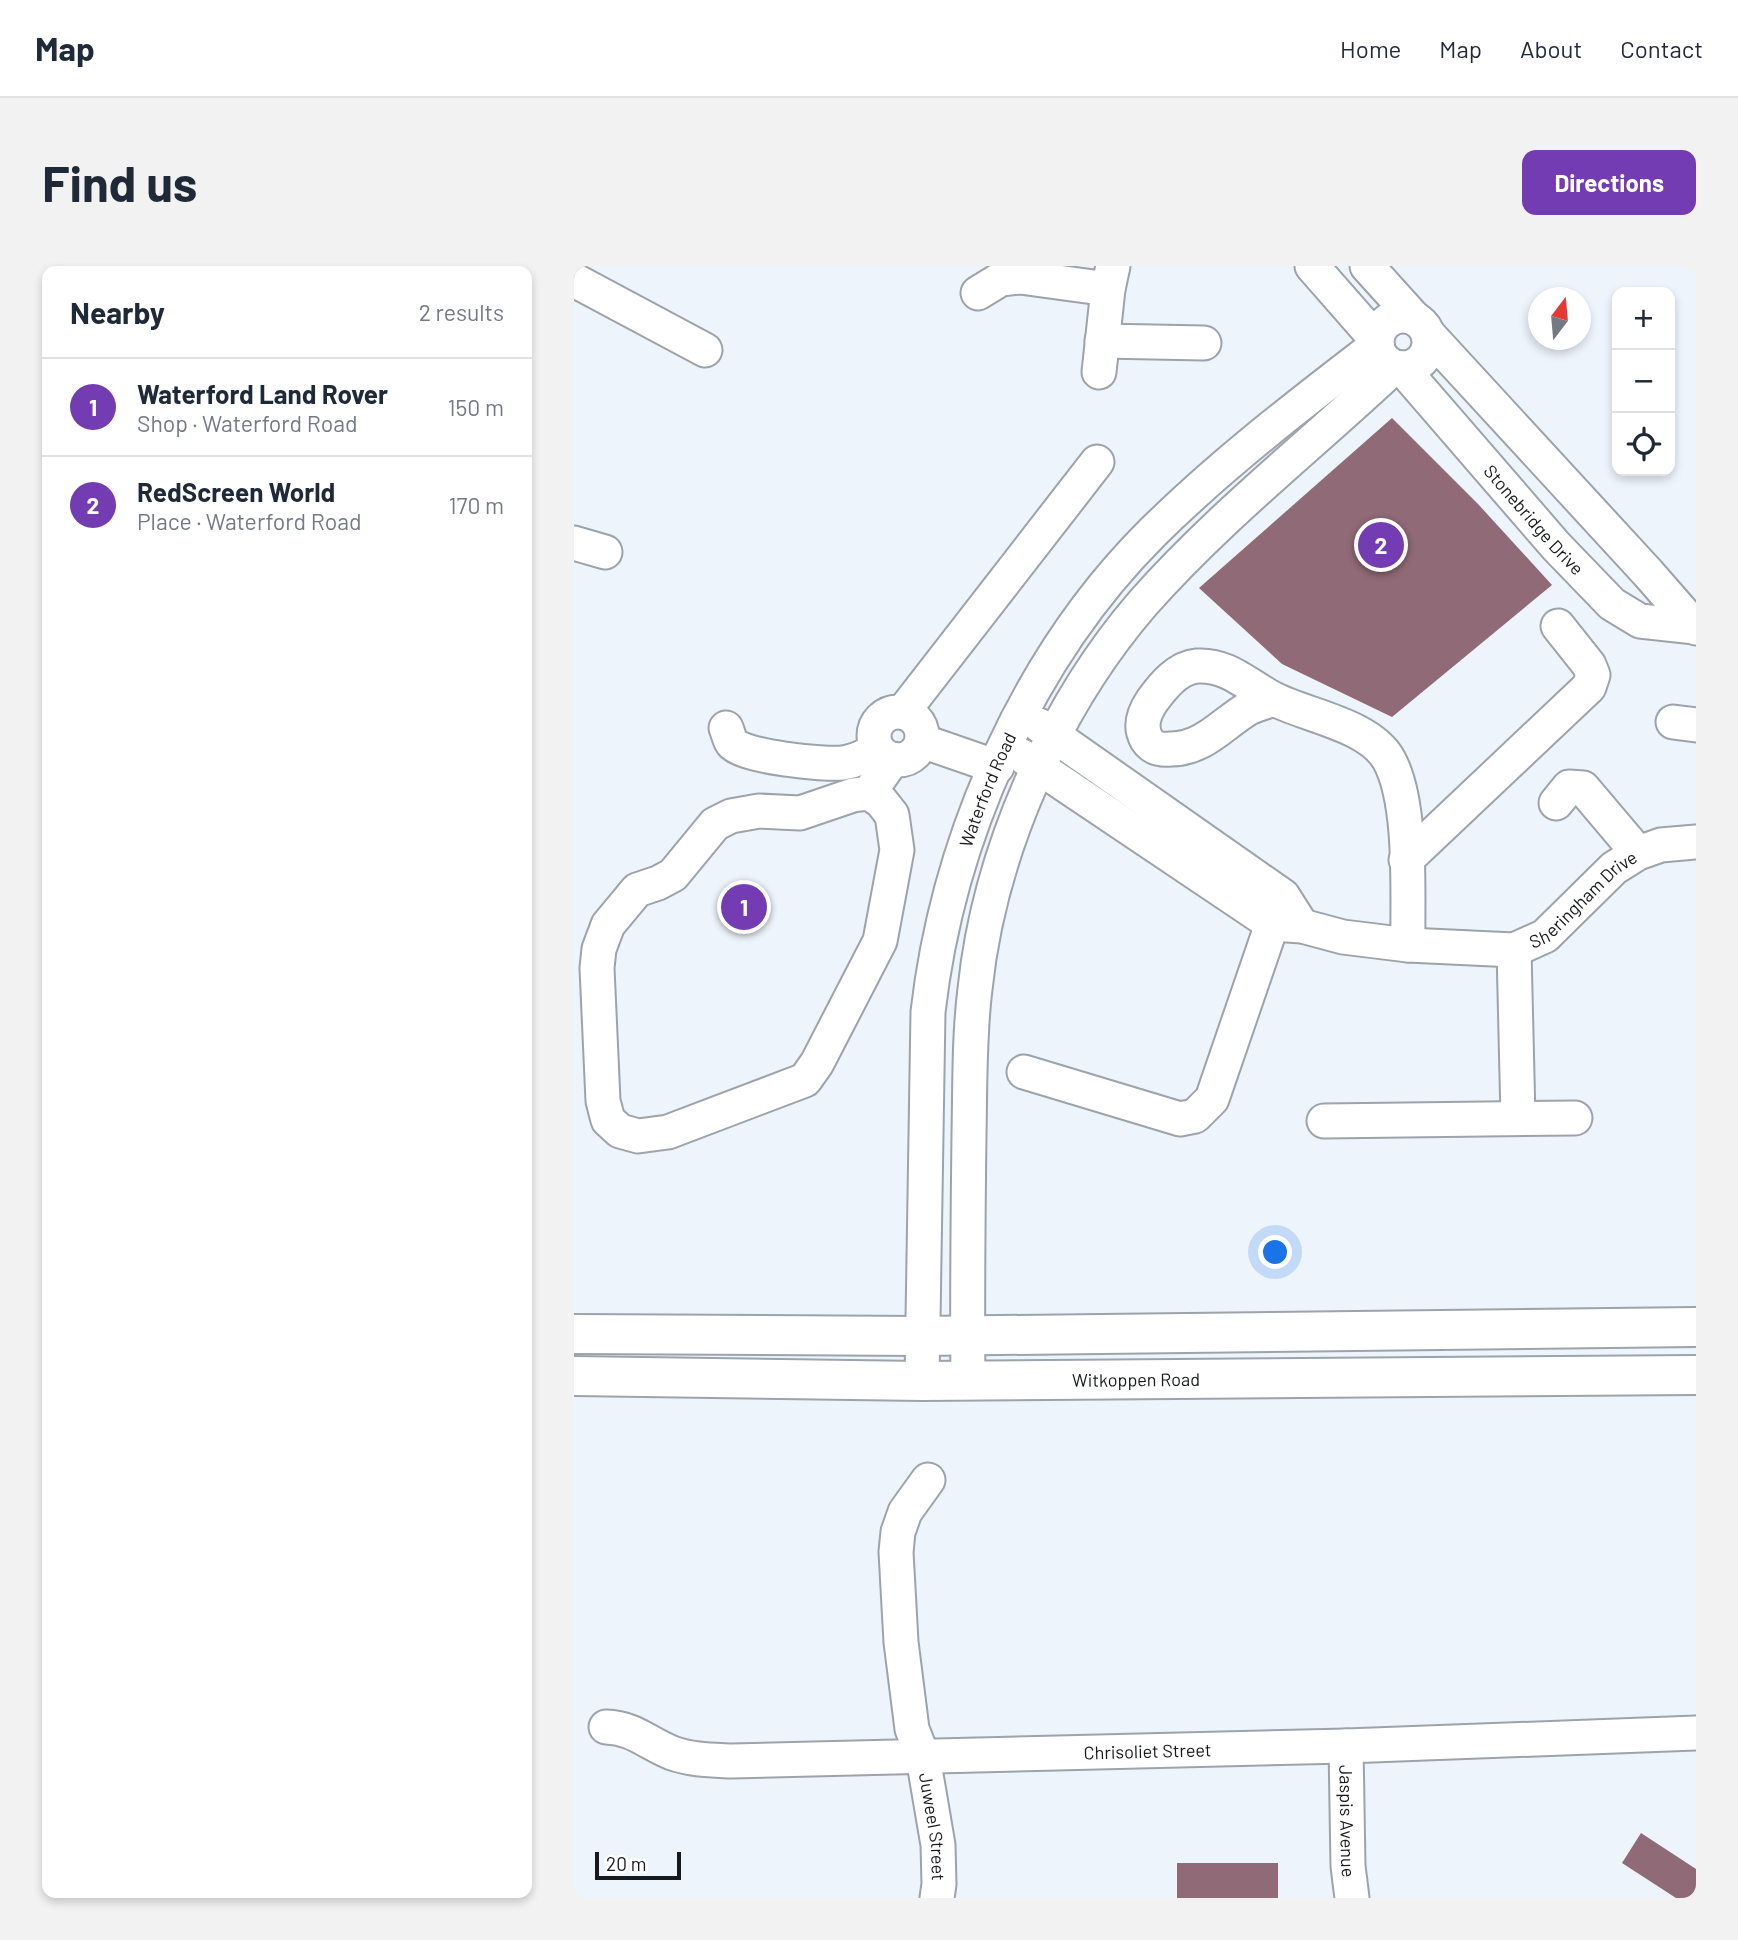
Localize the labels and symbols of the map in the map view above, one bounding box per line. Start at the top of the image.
north arrow [1528,287,1591,350]
street label: Stonebridge Drive [1480,460,1589,579]
pin: 2 [1358,519,1404,571]
street label: Waterford Road [954,729,1020,850]
street label: Sheringham Drive [1526,846,1641,953]
pin: 1 [721,881,767,933]
your location [1258,1235,1292,1269]
street label: Witkoppen Road [1072,1368,1200,1391]
street label: Chrisoliet Street [1083,1738,1212,1763]
street label: Jaspis Avenue [1335,1765,1360,1878]
street label: Juweel Street [915,1771,950,1881]
scale bar [595,1849,681,1881]

